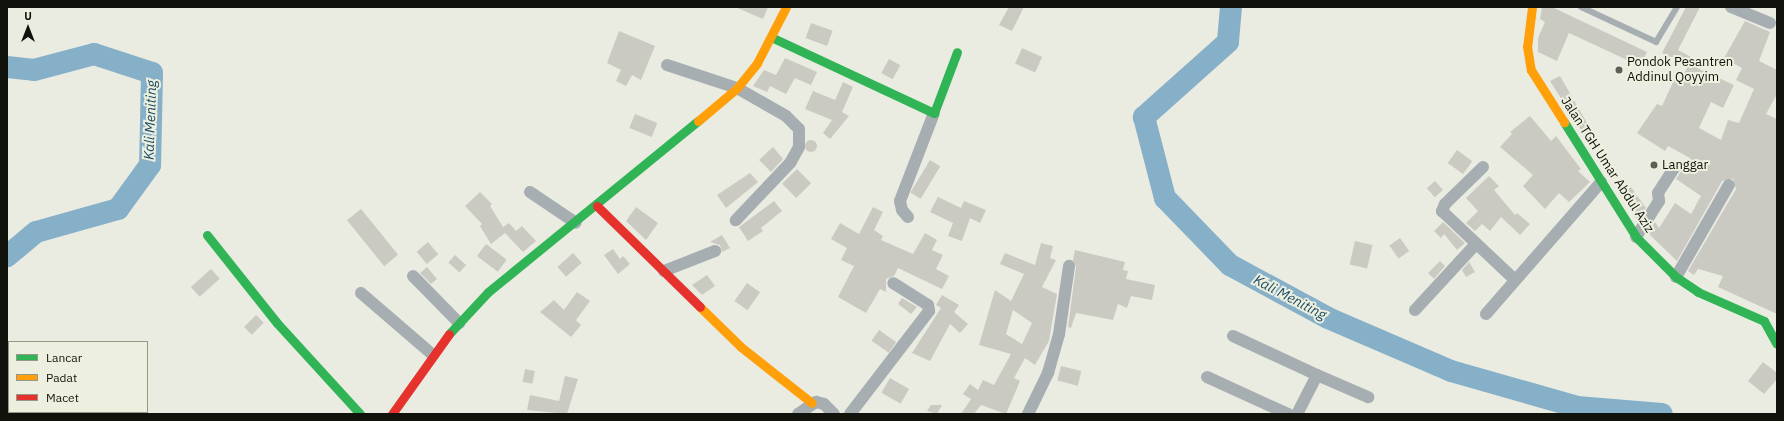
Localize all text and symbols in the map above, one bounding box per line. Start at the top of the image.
north arrow [8,8,48,48]
text: U [24,9,32,23]
place label: Pondok Pesantren Addinul Qoyyim [1627,55,1733,86]
marker: Pondok Pesantren Addinul Qoyyim [1614,65,1624,75]
water label: Kali Meniting [140,80,160,160]
street label: Jalan TGH Umar Abdul Aziz [1557,94,1657,236]
place label: Langgar [1662,157,1708,173]
marker: Langgar [1649,160,1659,170]
water label: Kali Meniting [1251,271,1329,323]
legend [8,341,148,413]
text: Lancar [46,350,82,365]
text: Padat [46,370,77,385]
text: Macet [46,390,79,405]

